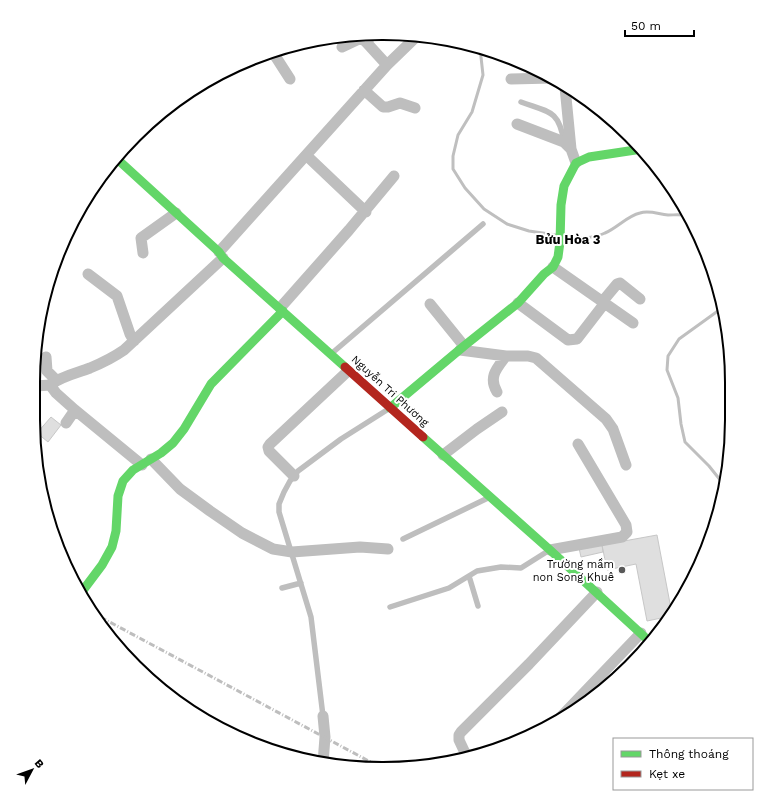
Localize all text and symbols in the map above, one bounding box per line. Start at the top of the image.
scale bar [625,12,694,38]
text: 50 m [631,19,661,33]
district label: Bửu Hòa 3 [535,232,601,247]
street label: Nguyễn Tri Phương [349,352,432,429]
place label: Trường mầm non Song Khuê [533,558,614,584]
marker: Trường mầm non Song Khuê [617,565,627,575]
legend [613,738,753,790]
text: Thông thoáng [649,747,729,761]
north arrow [12,750,52,790]
text: B [32,757,47,771]
text: Kẹt xe [649,767,685,781]

